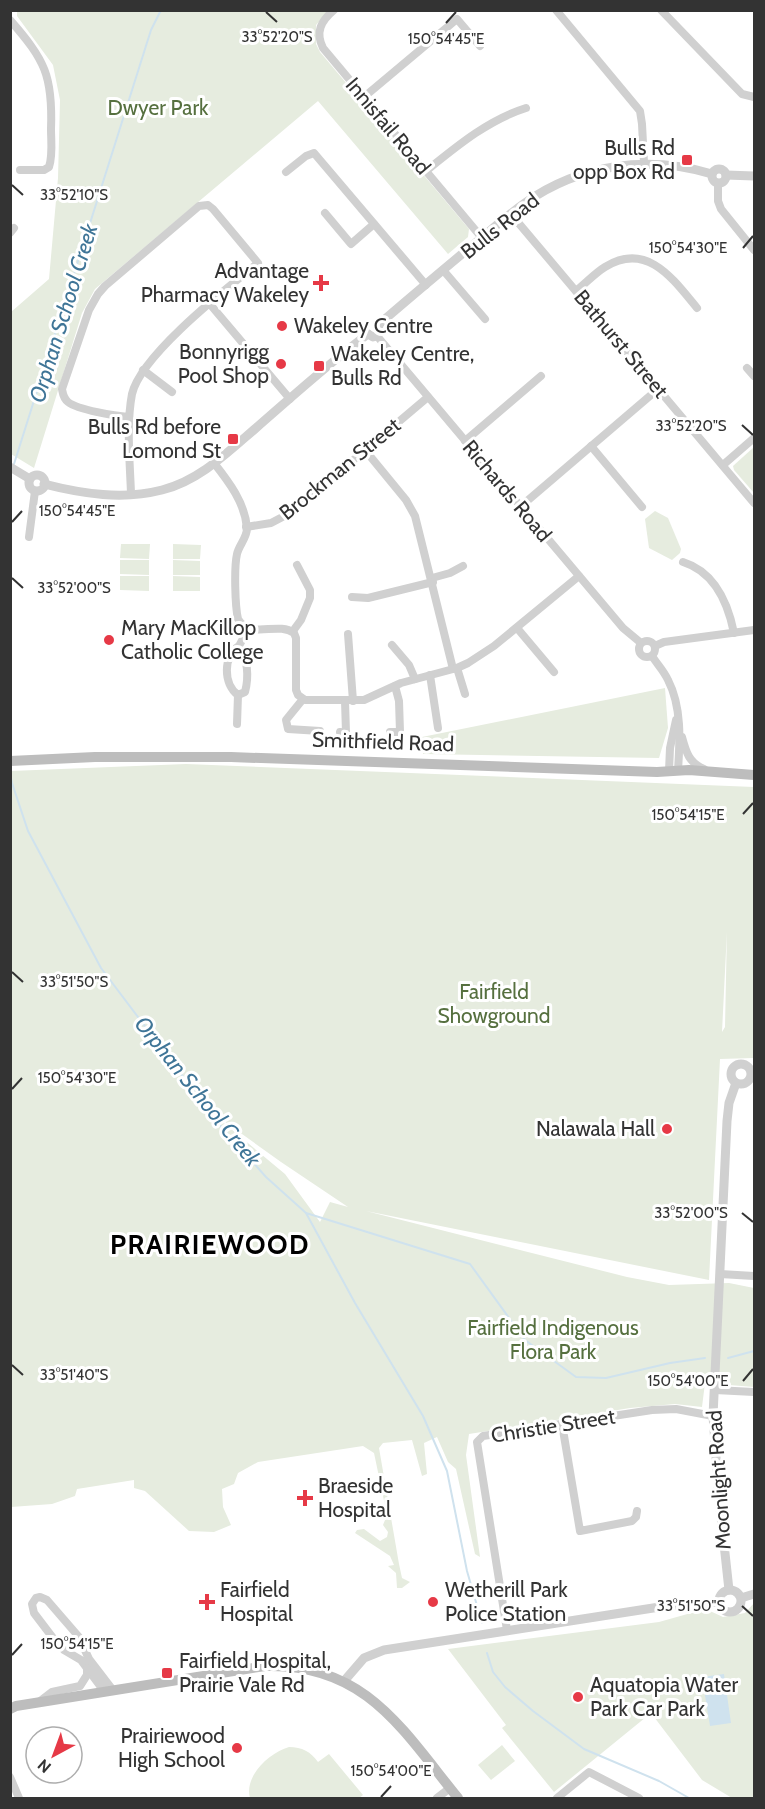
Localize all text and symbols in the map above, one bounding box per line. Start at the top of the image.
text: 33°52'20"S [241,28,313,46]
text: 150°54'45"E [408,30,484,48]
street label: Innisfail Road [341,72,436,179]
park label: Dwyer Park [108,95,209,120]
place label: Bulls Rd opp Box Rd [573,135,675,184]
marker: Bulls Rd opp Box Rd [680,153,694,167]
text: 33°52'10"S [40,186,108,204]
street label: Bulls Road [456,187,544,264]
water label: Orphan School Creek [23,220,104,406]
text: 150°54'30"E [649,239,727,257]
place label: Advantage Pharmacy Wakeley [141,258,309,307]
marker: Advantage Pharmacy Wakeley [314,276,328,290]
street label: Bathurst Street [569,285,674,403]
place label: Wakeley Centre [294,313,433,338]
marker: Wakeley Centre [275,319,289,333]
place label: Bonnyrigg Pool Shop [178,339,270,388]
place label: Wakeley Centre, Bulls Rd [331,341,474,390]
marker: Bonnyrigg Pool Shop [274,357,288,371]
marker: Wakeley Centre, Bulls Rd [312,359,326,373]
street label: Brockman Street [274,412,405,525]
place label: Bulls Rd before Lomond St [88,414,221,463]
text: 33°52'20"S [655,417,727,435]
marker: Bulls Rd before Lomond St [226,432,240,446]
street label: Richards Road [458,435,557,547]
text: 150°54'45"E [39,502,115,520]
text: 33°52'00"S [37,579,111,597]
place label: Mary MacKillop Catholic College [121,615,264,664]
marker: Mary MacKillop Catholic College [102,633,116,647]
street label: Smithfield Road [311,727,455,756]
text: 150°54'15"E [651,806,725,824]
text: 33°51'50"S [40,973,108,991]
park label: Fairfield Showground [438,979,550,1028]
water label: Orphan School Creek [129,1011,267,1172]
text: 150°54'30"E [38,1069,116,1087]
place label: Nalawala Hall [536,1116,655,1141]
marker: Nalawala Hall [660,1122,674,1136]
text: 33°52'00"S [654,1204,728,1222]
district label: PRAIRIEWOOD [110,1228,310,1261]
park label: Fairfield Indigenous Flora Park [467,1315,639,1364]
text: 33°51'40"S [40,1366,109,1384]
text: 150°54'00"E [647,1372,729,1390]
street label: Christie Street [489,1403,617,1448]
street label: Moonlight Road [701,1409,736,1551]
place label: Braeside Hospital [318,1473,394,1522]
marker: Braeside Hospital [296,1489,314,1507]
place label: Fairfield Hospital [220,1577,293,1626]
place label: Wetherill Park Police Station [445,1577,568,1626]
marker: Fairfield Hospital [198,1593,216,1611]
marker: Wetherill Park Police Station [426,1595,440,1609]
text: 33°51'50"S [657,1597,725,1615]
text: 150°54'15"E [40,1635,114,1653]
place label: Fairfield Hospital, Prairie Vale Rd [179,1648,331,1697]
marker: Fairfield Hospital, Prairie Vale Rd [160,1666,174,1680]
place label: Aquatopia Water Park Car Park [590,1672,738,1721]
marker: Aquatopia Water Park Car Park [571,1690,585,1704]
place label: Prairiewood High School [118,1723,225,1772]
north arrow [24,1725,84,1785]
marker: Prairiewood High School [230,1741,244,1755]
text: N [34,1755,55,1777]
text: 150°54'00"E [350,1762,432,1780]

